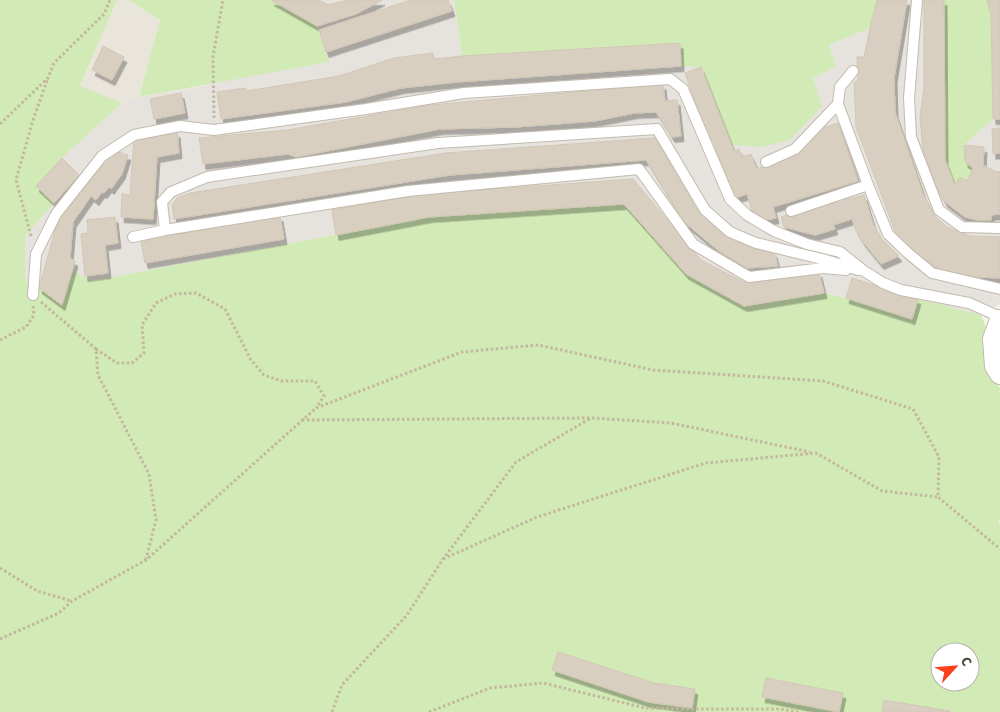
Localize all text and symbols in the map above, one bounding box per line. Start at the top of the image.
north arrow [930,642,980,692]
text: С [955,654,977,670]

